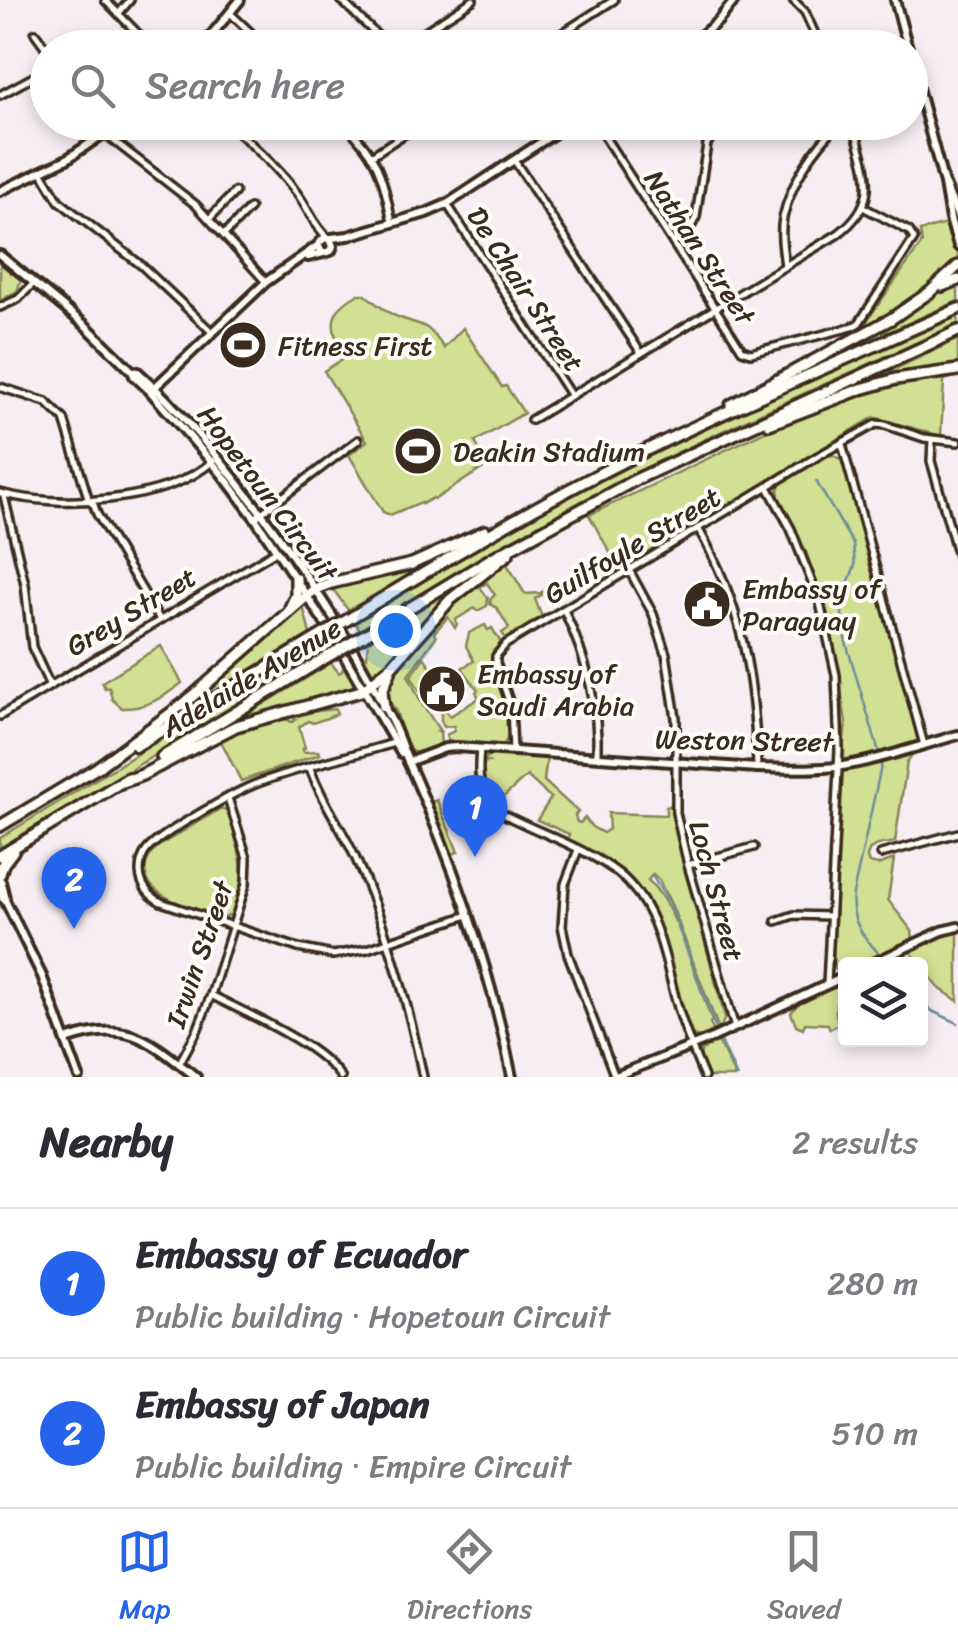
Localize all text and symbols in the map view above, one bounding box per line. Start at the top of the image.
search box [30,30,928,140]
text: Search here [145,52,345,119]
icon: search [65,58,120,113]
street label: Nathan Street [631,160,769,336]
street label: De Chair Street [453,196,598,382]
sports icon: Fitness First [217,319,269,371]
place label: Fitness First [278,321,433,370]
street label: Hopetoun Circuit [184,394,352,594]
sports icon: Deakin Stadium [392,425,444,477]
place label: Deakin Stadium [453,427,645,476]
street label: Guilfoyle Street [534,473,730,618]
street label: Grey Street [56,553,206,670]
place label: Embassy of Paraguay [742,564,883,645]
public building icon: Embassy of Paraguay [681,578,733,630]
street label: Adelaide Avenue [150,604,351,751]
your location [370,605,421,656]
place label: Embassy of Saudi Arabia [477,649,634,730]
public building icon: Embassy of Saudi Arabia [416,663,468,715]
street label: Weston Street [654,714,835,767]
pin: 1 [442,774,508,857]
street label: Loch Street [674,815,759,967]
pin: 2 [42,846,106,929]
street label: Irwin Street [151,872,248,1035]
map controls [838,957,928,1047]
button: layers [838,957,928,1047]
text: Nearby [40,1105,173,1179]
text: 2 results [792,1114,918,1171]
text: Embassy of Ecuador [135,1221,467,1288]
text: 1 [66,1255,79,1312]
text: 280 m [827,1255,918,1312]
text: Public building · Hopetoun Circuit [135,1288,610,1345]
text: Embassy of Japan [135,1371,430,1438]
text: 2 [63,1405,82,1462]
text: 510 m [832,1405,918,1462]
text: Public building · Empire Circuit [135,1438,571,1495]
tab: Map [117,1524,172,1633]
tab: Directions [407,1524,532,1633]
tab: Saved [767,1524,841,1633]

